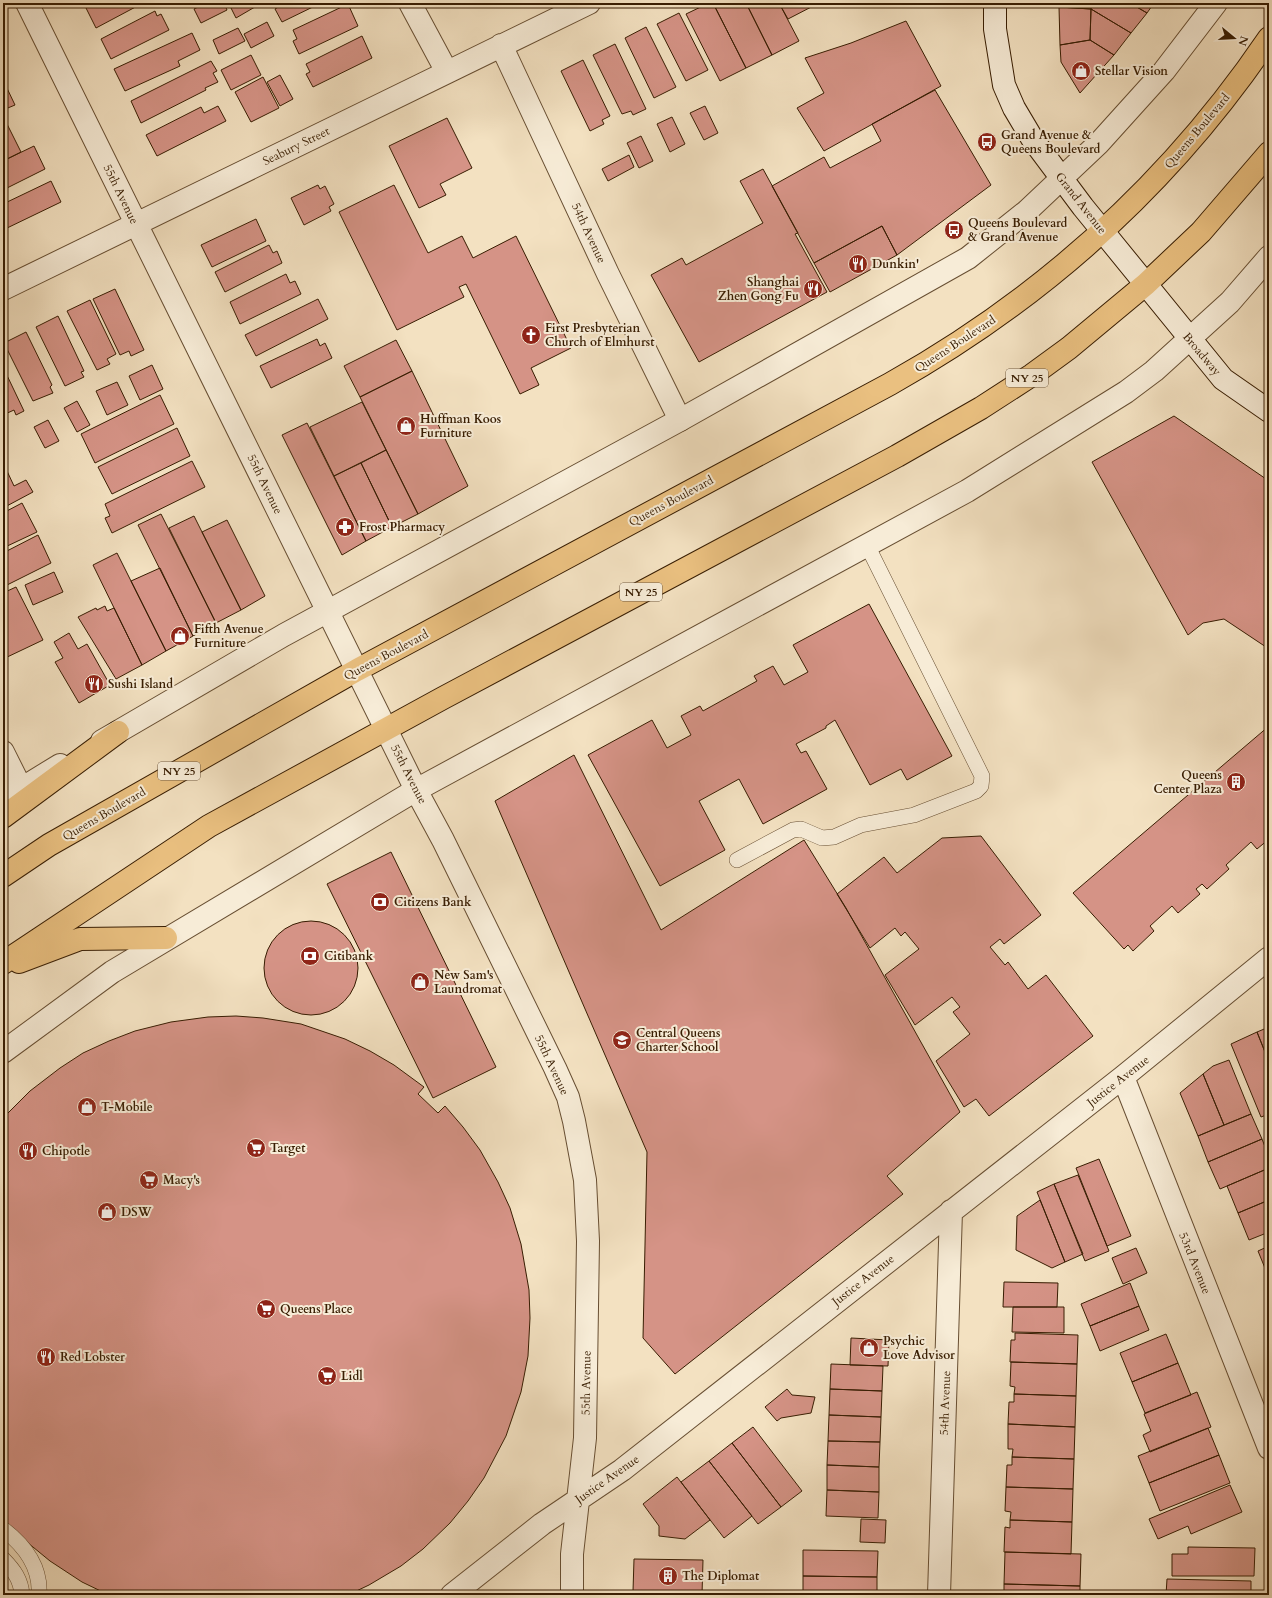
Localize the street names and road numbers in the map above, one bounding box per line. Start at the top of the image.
street label: Queens Boulevard [1161,90,1234,172]
street label: Seabury Street [260,123,332,169]
street label: 55th Avenue [100,161,142,227]
street label: Grand Avenue [1052,169,1110,237]
street label: 54th Avenue [568,200,610,266]
street label: Queens Boulevard [911,311,999,376]
street label: Broadway [1179,329,1225,379]
road number: NY 25 [1006,369,1048,387]
street label: 55th Avenue [244,451,286,517]
street label: Queens Boulevard [626,472,717,530]
road number: NY 25 [620,583,662,601]
street label: Queens Boulevard [341,626,432,684]
street label: 55th Avenue [387,741,431,807]
road number: NY 25 [158,762,200,780]
street label: Queens Boulevard [59,783,149,844]
street label: 55th Avenue [531,1032,573,1098]
street label: Justice Avenue [1082,1052,1152,1112]
street label: 53rd Avenue [1175,1230,1215,1296]
street label: Justice Avenue [827,1251,897,1311]
street label: 55th Avenue [577,1350,595,1416]
street label: 54th Avenue [936,1370,954,1436]
street label: Justice Avenue [570,1451,642,1508]

